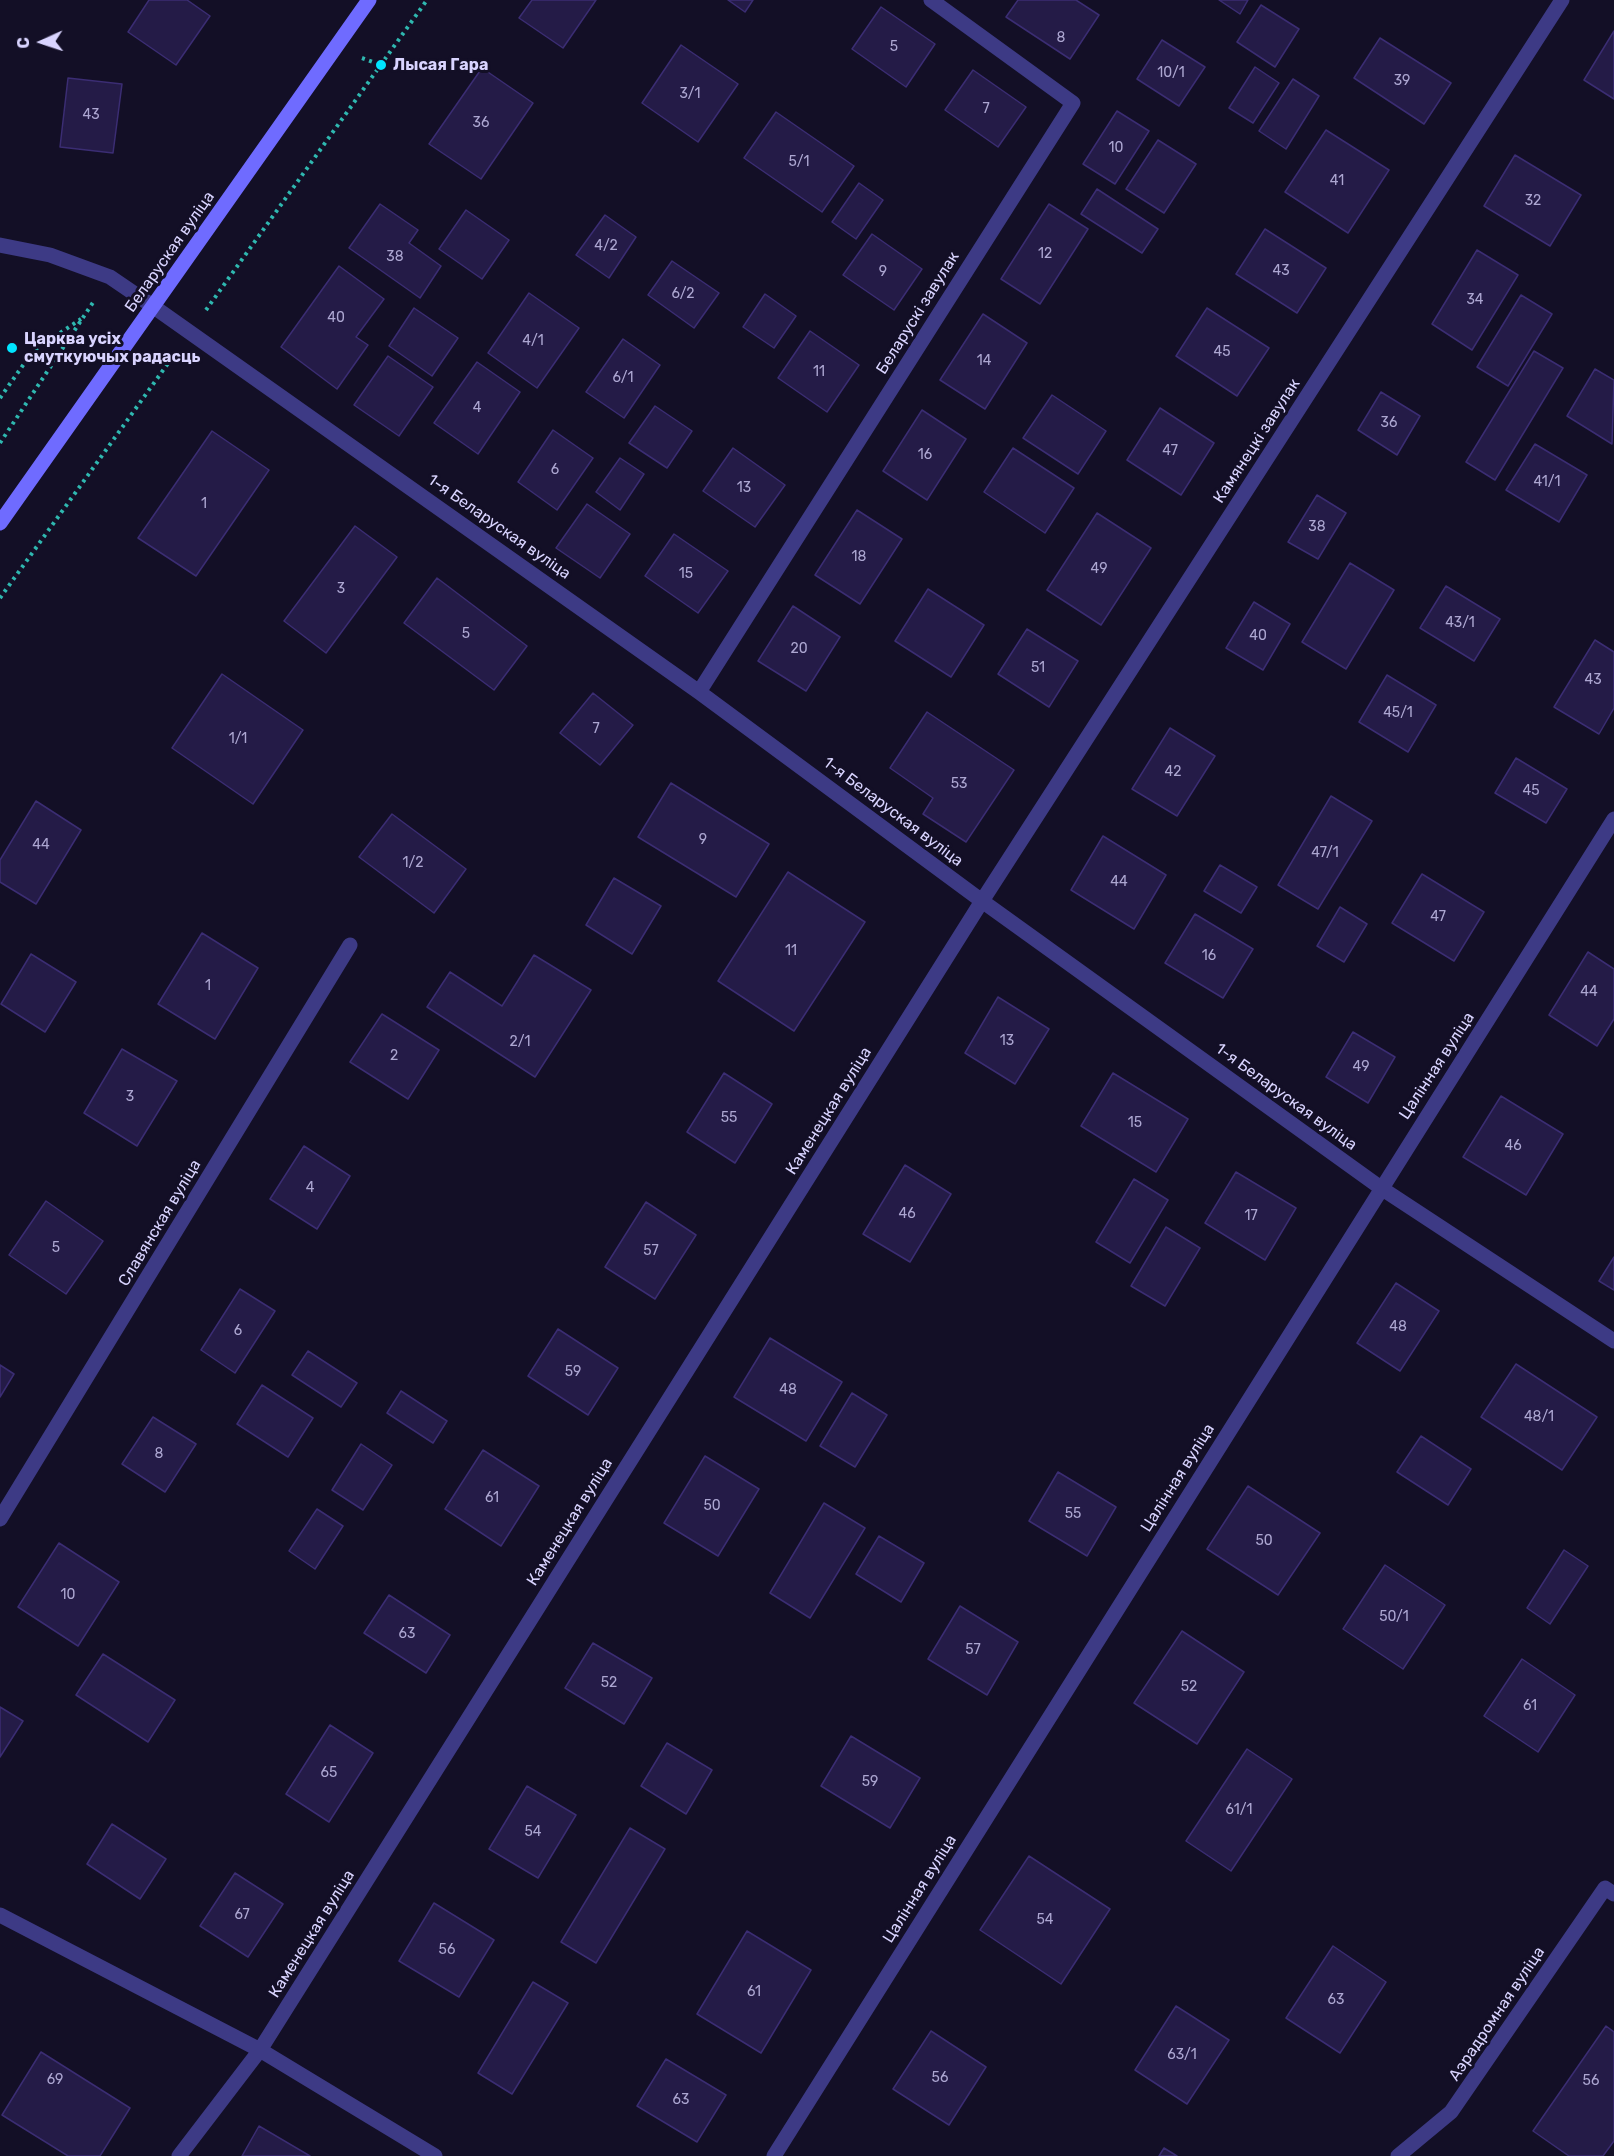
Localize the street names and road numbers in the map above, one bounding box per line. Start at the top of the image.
street label: Беларуская вуліца [121,188,219,316]
street label: Беларускі завулак [872,248,964,378]
street label: Камянецкі завулак [1210,375,1304,507]
street label: 1-я Беларуская вуліца [424,470,574,584]
street label: 1-я Беларуская вуліца [819,753,967,871]
street label: Цалінная вуліца [1395,1009,1479,1123]
street label: 1-я Беларуская вуліца [1212,1039,1360,1155]
street label: Каменецкая вуліца [782,1044,876,1178]
street label: Славянская вуліца [115,1156,205,1290]
street label: Цалінная вуліца [1137,1420,1219,1536]
street label: Каменецкая вуліца [523,1455,617,1589]
street label: Цалінная вуліца [879,1831,961,1947]
street label: Каменецкая вуліца [265,1867,359,2001]
street label: Аэрадромная вуліца [1445,1943,1549,2085]

